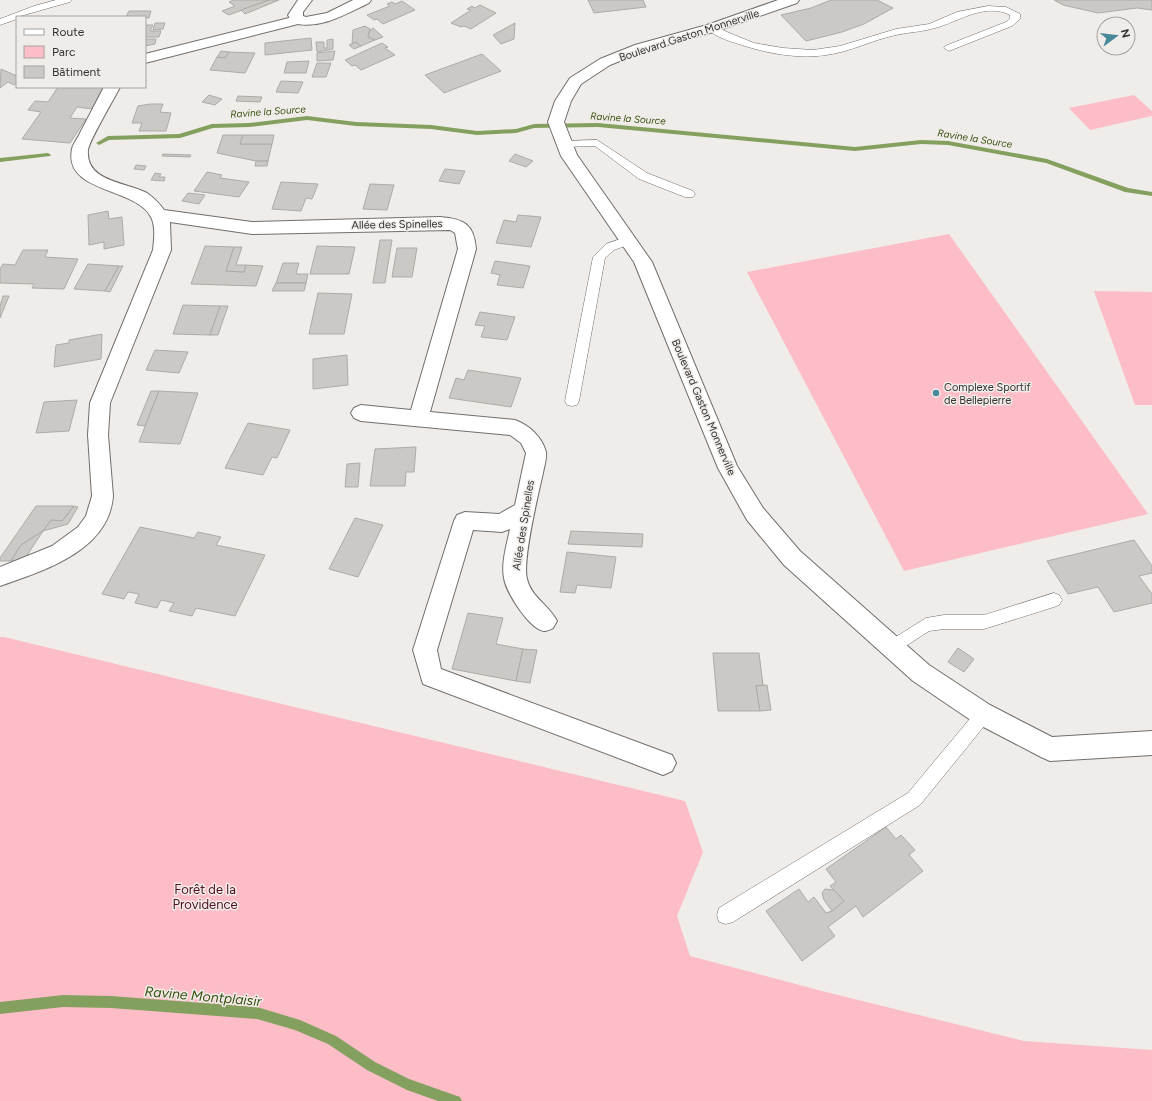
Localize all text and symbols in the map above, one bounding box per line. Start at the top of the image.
street label: Boulevard Gaston Monnerville [617,7,761,64]
legend [16,16,146,88]
north arrow [1096,16,1136,56]
text: Route [52,25,85,39]
text: N [1118,28,1133,39]
text: Parc [52,45,76,59]
text: Bâtiment [52,65,101,79]
water label: Ravine la Source [230,102,307,121]
water label: Ravine la Source [590,109,667,128]
water label: Ravine la Source [937,126,1014,151]
street label: Allée des Spinelles [351,217,443,232]
street label: Boulevard Gaston Monnerville [669,337,738,477]
place label: Complexe Sportif de Bellepierre [944,381,1031,407]
marker: Complexe Sportif de Bellepierre [931,388,941,398]
street label: Allée des Spinelles [510,479,537,571]
park label: Forêt de la Providence [172,882,238,912]
water label: Ravine Montplaisir [144,983,263,1010]

